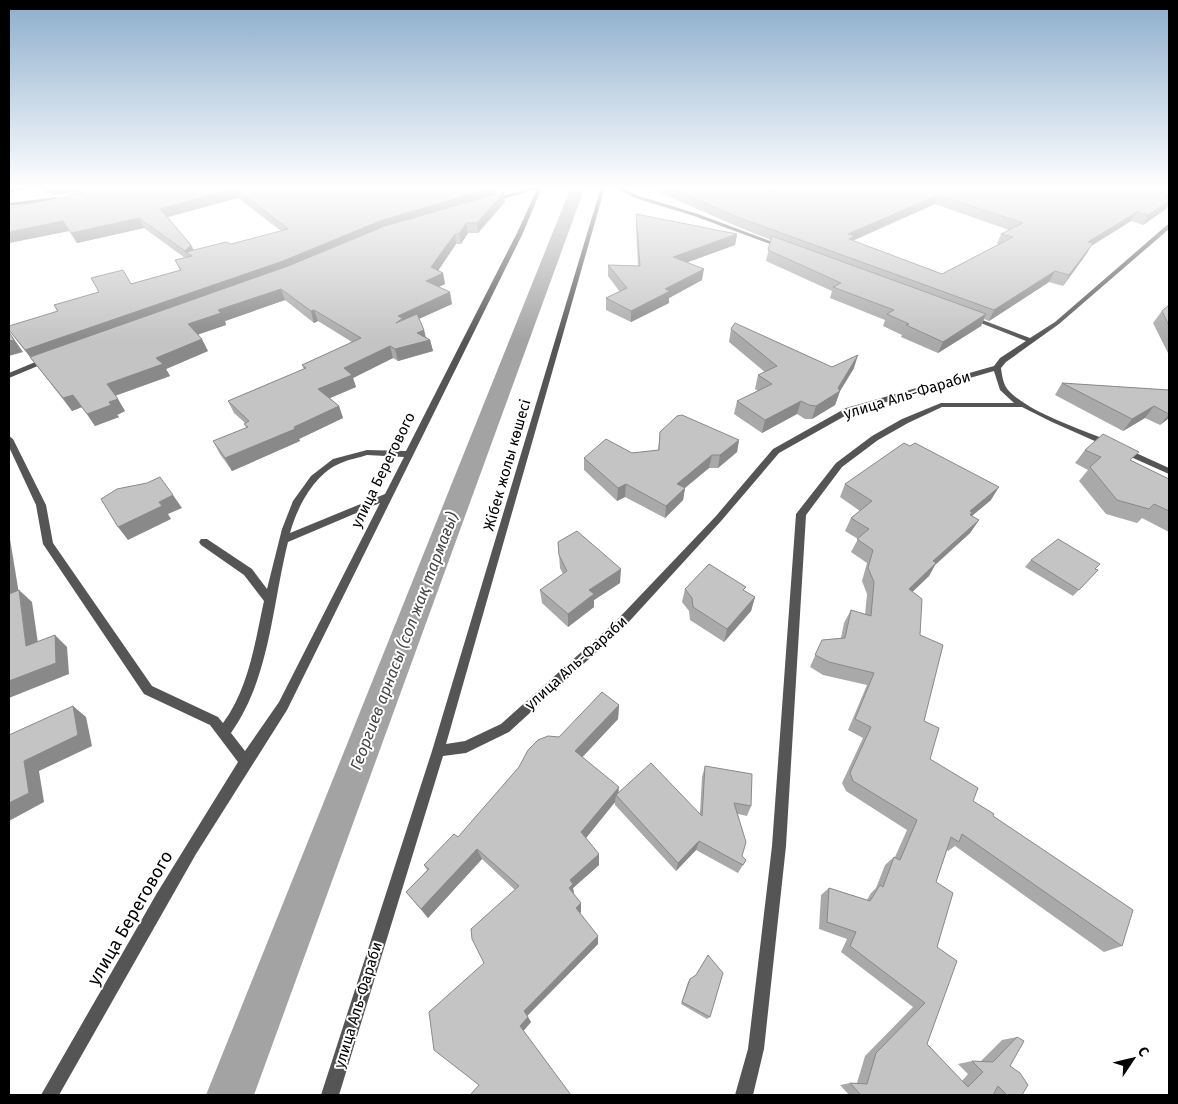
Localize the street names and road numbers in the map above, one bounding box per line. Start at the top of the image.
street label: улица Аль-Фараби [841,367,973,423]
street label: Жібек жолы көшесі [480,397,534,533]
street label: улица Берегового [347,409,419,531]
street label: улица Аль-Фараби [521,612,631,714]
street label: улица Берегового [83,847,177,989]
street label: улица Аль-Фараби [330,939,386,1071]

